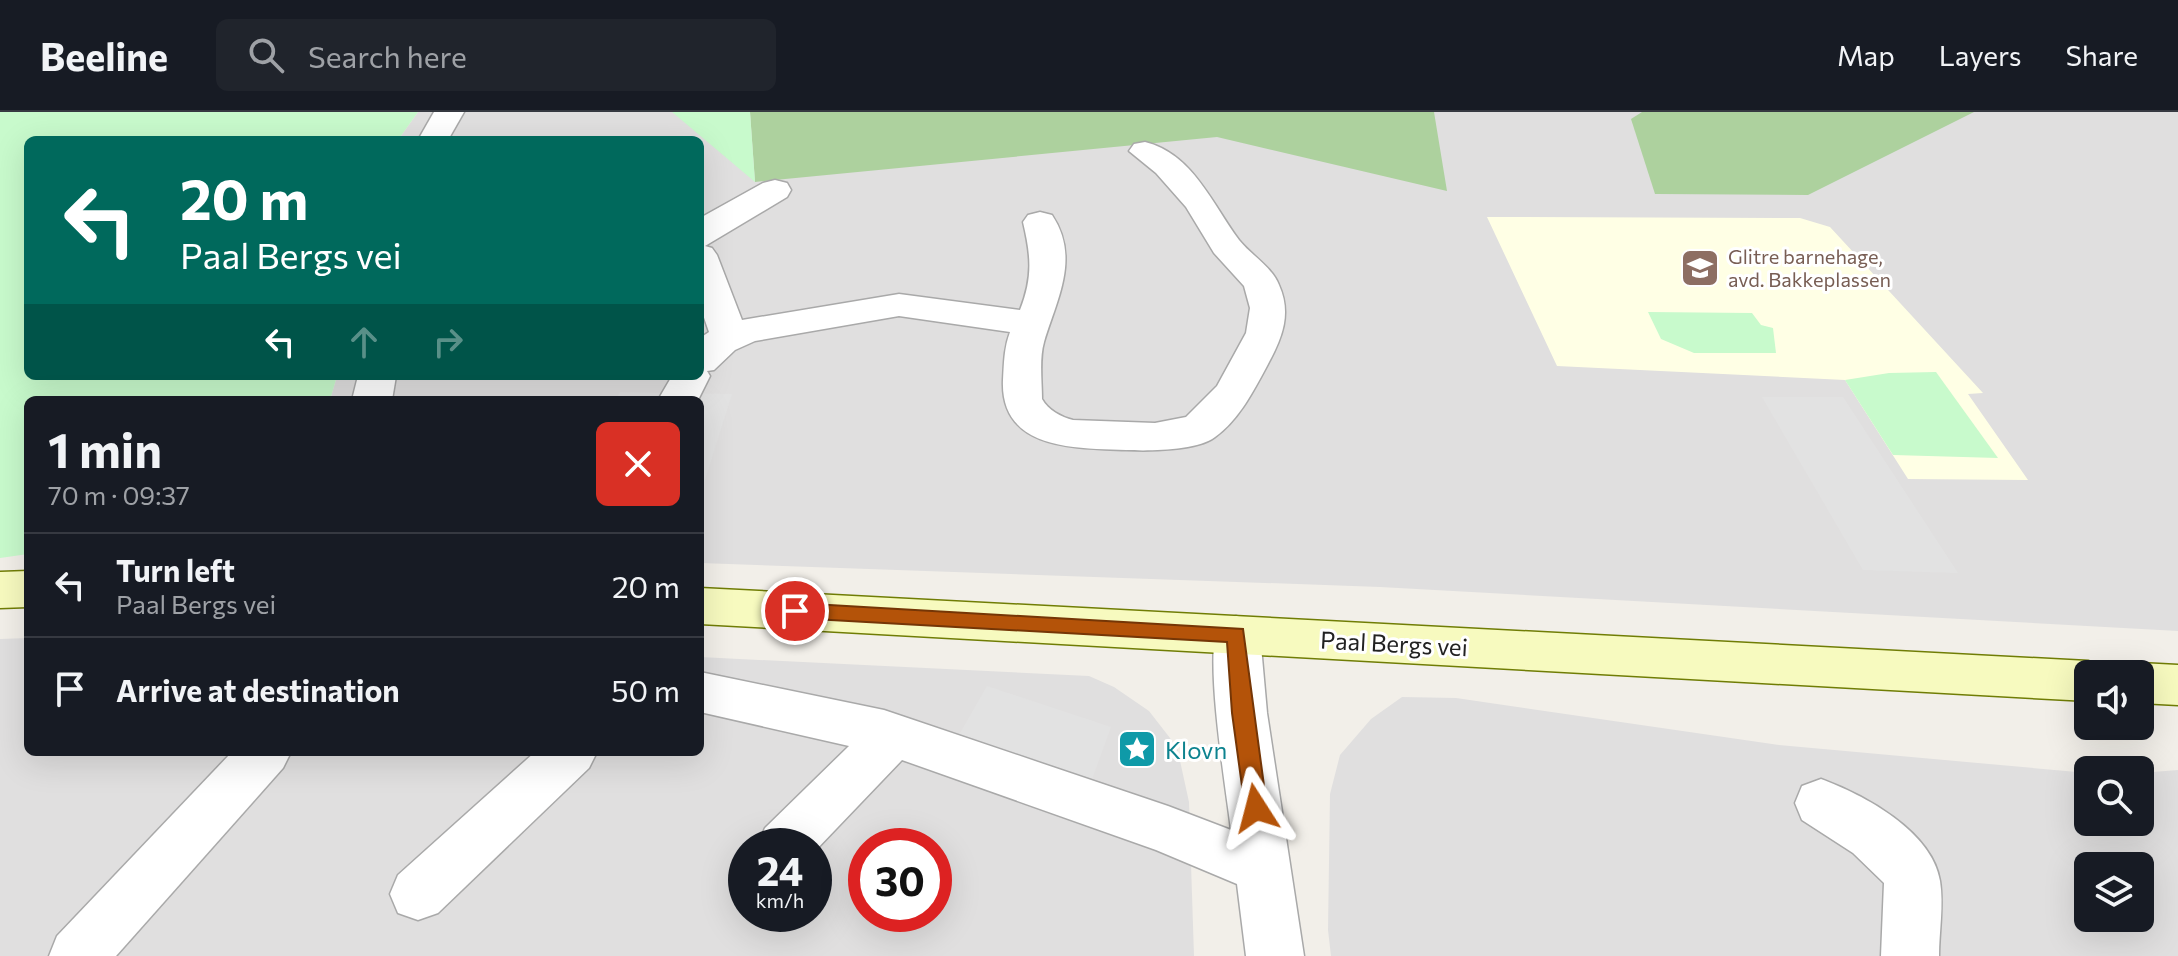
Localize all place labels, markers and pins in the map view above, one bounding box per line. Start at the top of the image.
place label: Glitre barnehage, avd. Bakkeplassen [1728,244,1891,291]
school or university icon: Glitre barnehage, avd. Bakkeplassen [1679,247,1721,289]
pin [761,577,829,645]
place icon: Klovn [1116,728,1158,770]
place label: Klovn [1165,735,1227,764]

